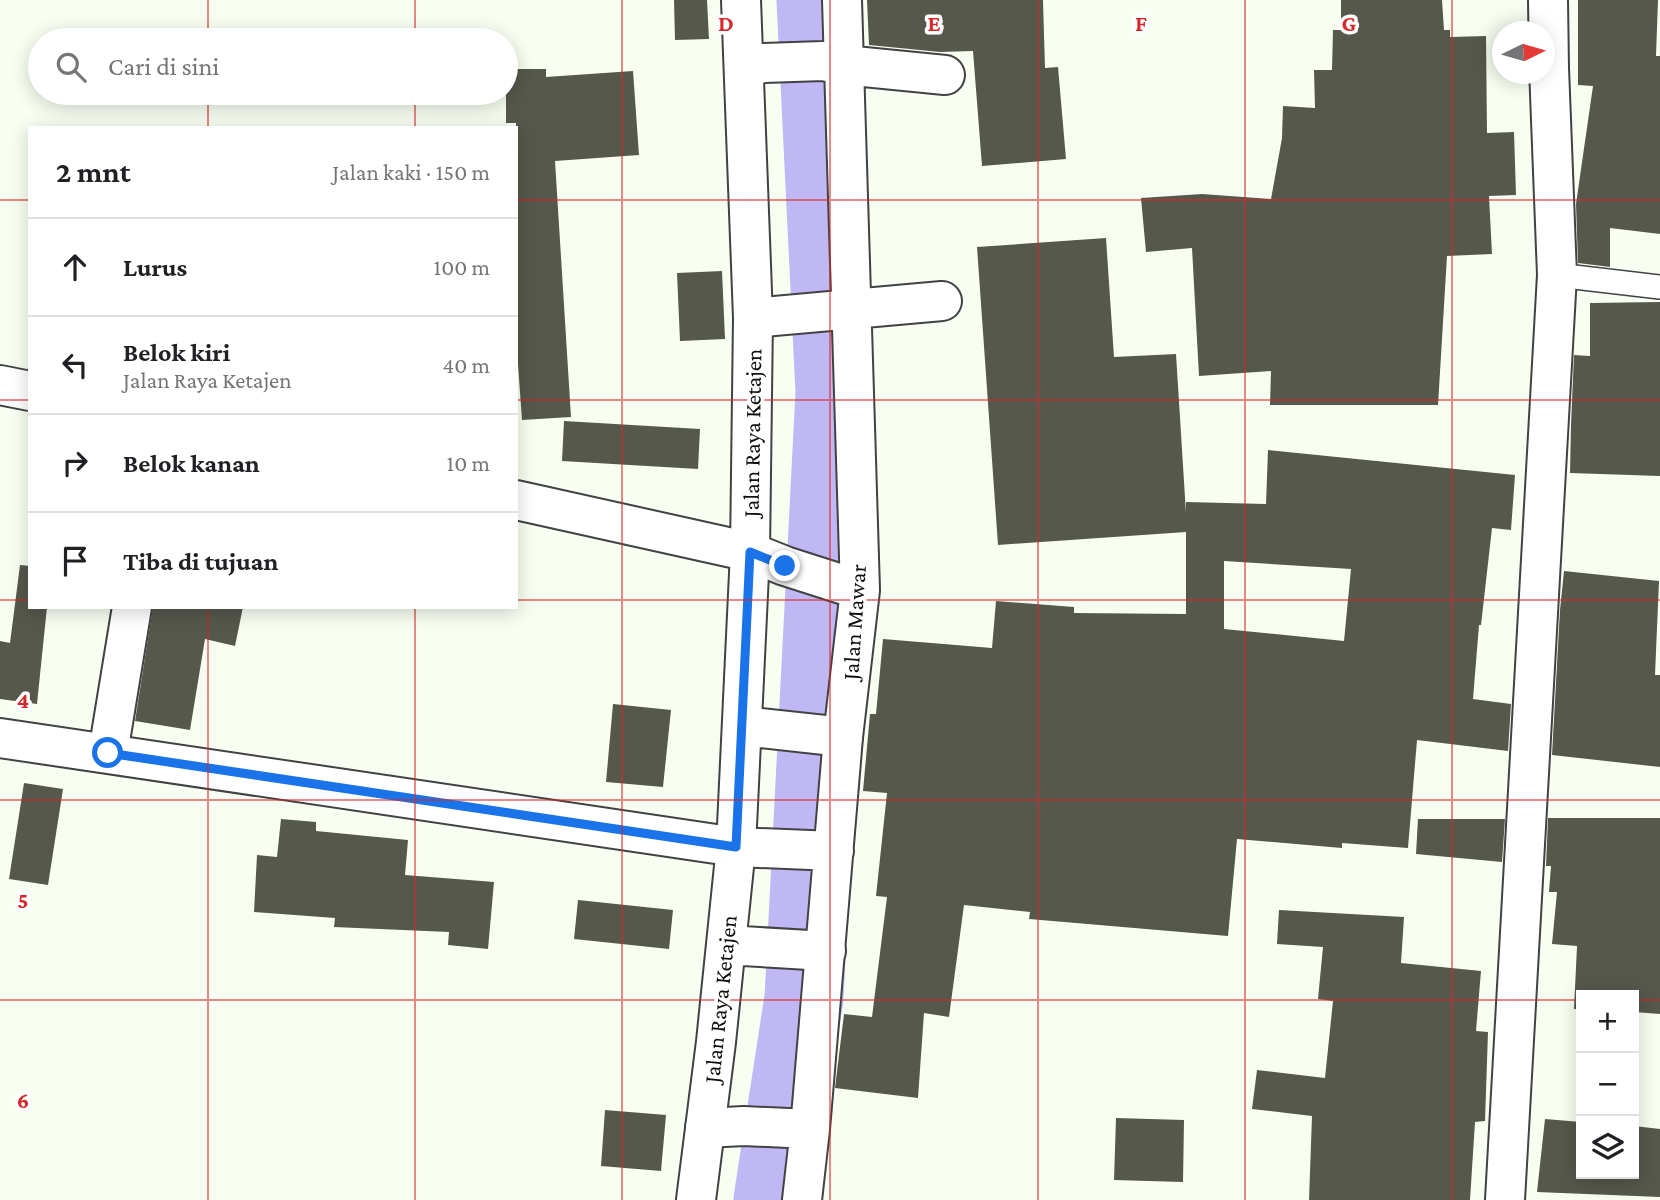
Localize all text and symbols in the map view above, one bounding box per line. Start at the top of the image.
text: D [718,10,734,36]
text: E [927,10,941,36]
text: F [1135,10,1147,36]
text: G [1342,10,1357,36]
north arrow [1492,21,1555,84]
search box [28,28,518,105]
icon: search [52,48,90,86]
text: Cari di sini [108,52,219,81]
text: 2 mnt [56,155,131,188]
text: Jalan kaki · 150 m [332,159,490,185]
icon: ahead [56,248,94,286]
text: Lurus [123,253,187,282]
text: 100 m [434,254,490,280]
text: Belok kiri [123,338,230,367]
icon: left [56,346,94,384]
street label: Jalan Raya Ketajen [737,349,766,519]
text: 40 m [442,352,490,378]
text: Jalan Raya Ketajen [123,367,292,393]
icon: right [56,444,94,482]
text: Belok kanan [123,449,260,478]
text: 10 m [447,450,490,476]
icon: arrive [56,542,94,580]
text: Tiba di tujuan [123,547,278,576]
route end [769,550,800,581]
street label: Jalan Mawar [837,563,871,683]
text: 4 [17,687,29,713]
route start [92,737,123,768]
text: 5 [17,887,29,913]
street label: Jalan Raya Ketajen [698,914,742,1086]
map controls [1576,990,1639,1179]
button: + [1576,990,1639,1053]
button: − [1576,1053,1639,1116]
text: 6 [17,1087,29,1113]
button: layers [1576,1116,1639,1179]

